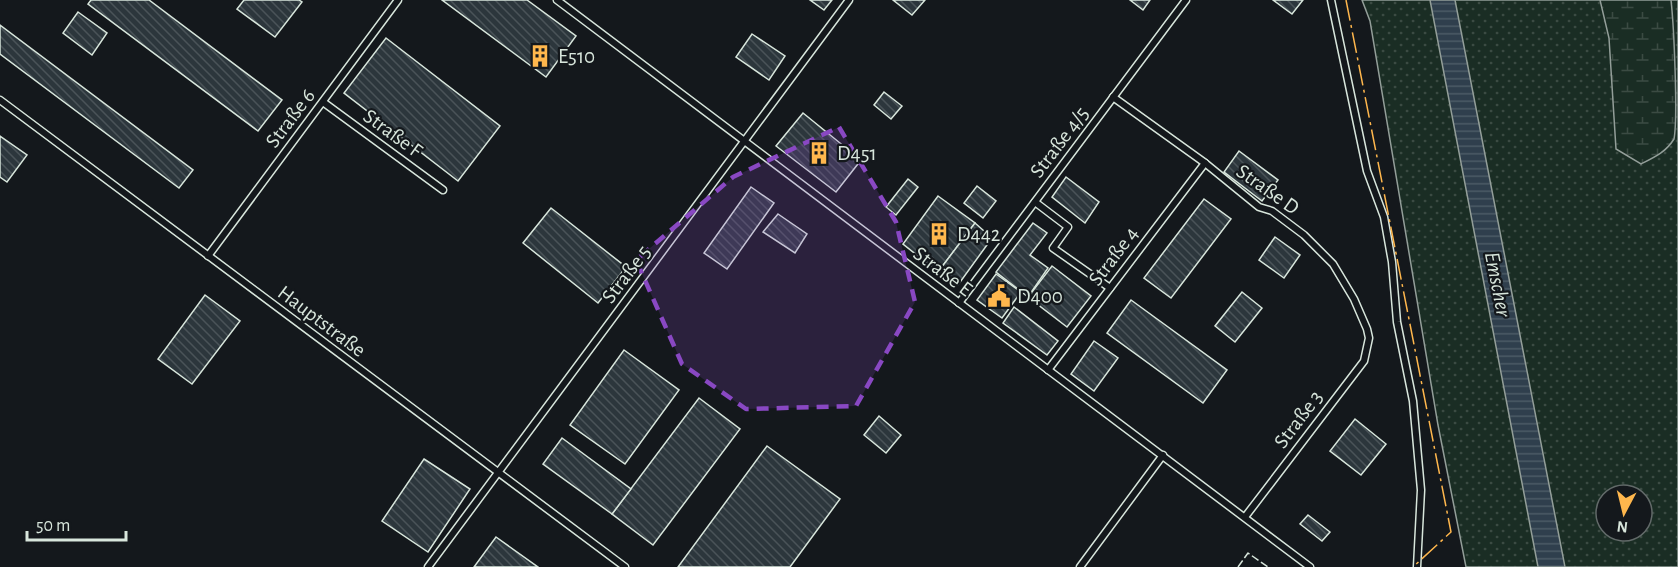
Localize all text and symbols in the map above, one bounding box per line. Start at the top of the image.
building icon: E510 [527,43,553,69]
place label: E510 [558,46,595,67]
street label: Straße 6 [262,85,319,152]
street label: Straße 4/5 [1026,103,1093,182]
street label: Straße F [360,105,427,162]
building icon: D451 [806,140,832,166]
place label: D451 [837,143,877,164]
street label: Straße D [1233,160,1303,218]
building icon: D442 [926,221,952,247]
street label: Straße 4 [1085,223,1142,290]
place label: D442 [957,224,1000,245]
street label: Straße 5 [598,241,655,307]
street label: Straße E [909,243,976,300]
water label: Emscher [1481,250,1515,319]
street label: Hauptstraße [274,282,369,361]
public building icon: D400 [986,283,1012,309]
place label: D400 [1017,286,1063,307]
street label: Straße 3 [1270,386,1327,452]
north arrow [1594,483,1654,543]
scale bar [27,504,126,542]
text: 50 m [36,517,70,535]
text: N [1616,518,1629,536]

